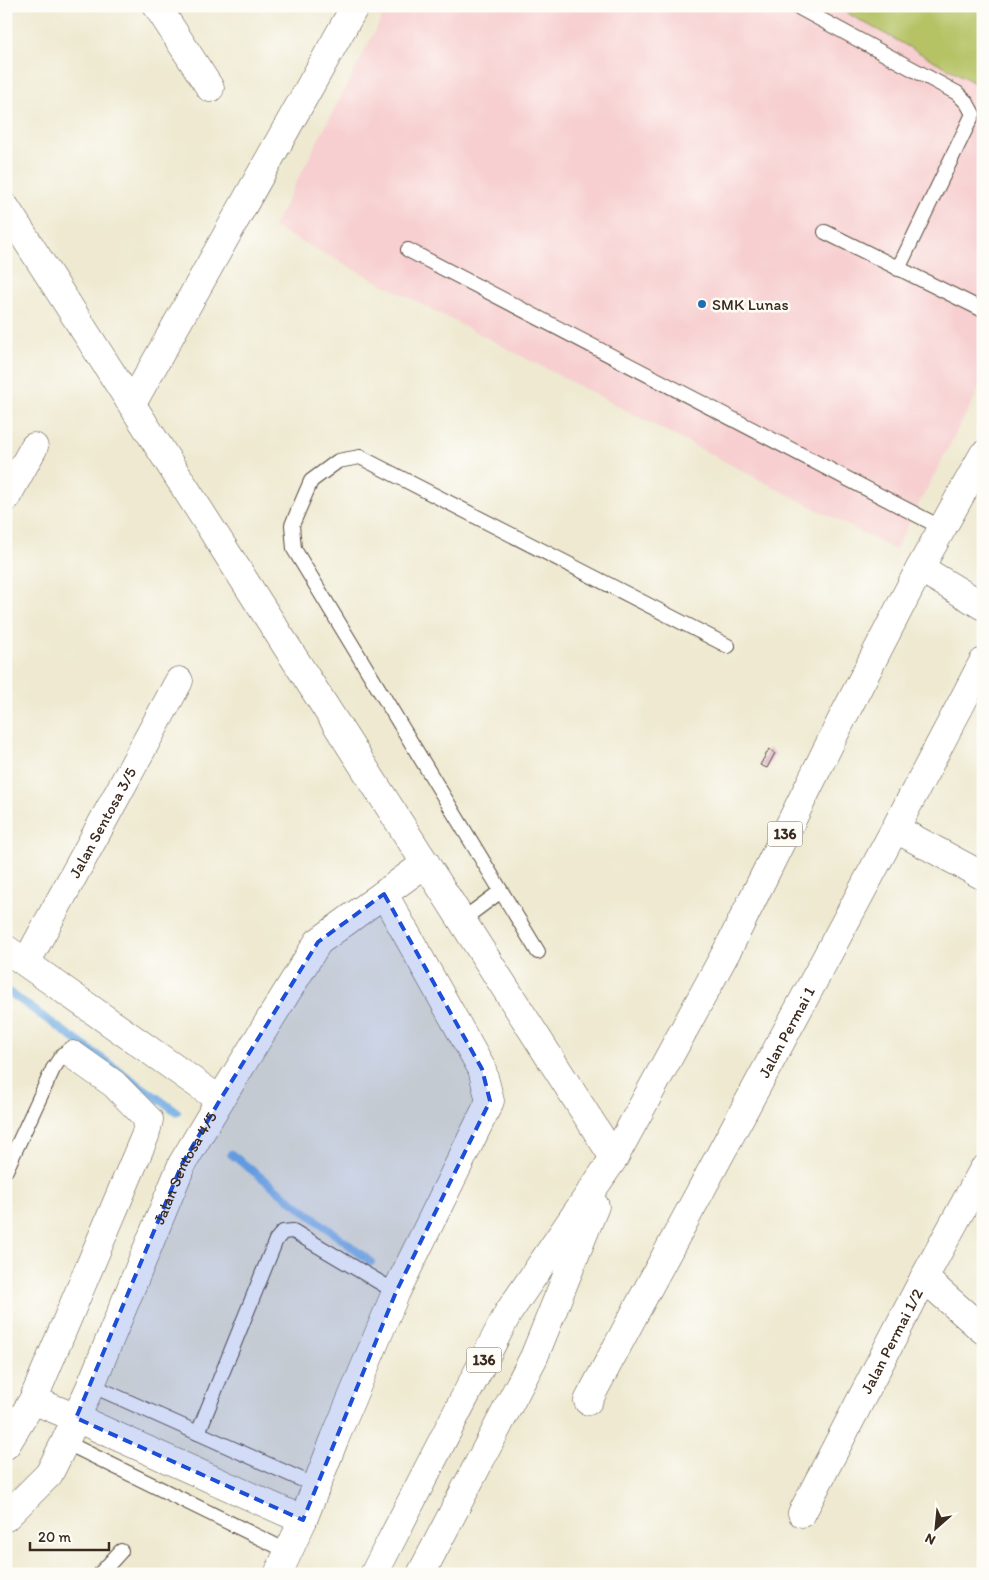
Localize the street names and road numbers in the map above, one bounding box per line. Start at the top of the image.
street label: Jalan Sentosa 3/5 [65,764,140,881]
road number: 136 [768,822,802,846]
street label: Jalan Permai 1 [754,983,819,1081]
street label: Jalan Sentosa 4/5 [149,1108,221,1227]
street label: Jalan Permai 1/2 [857,1285,927,1397]
road number: 136 [466,1348,502,1372]

